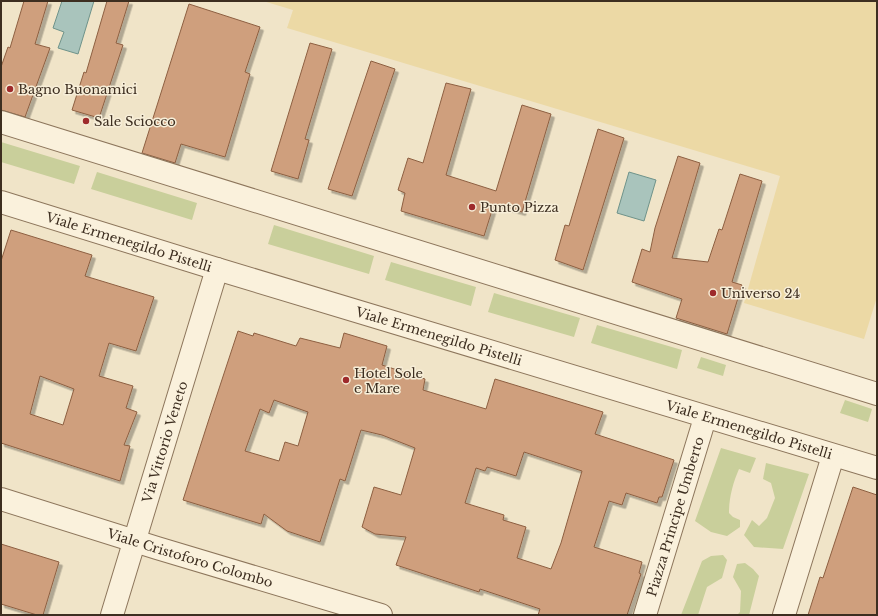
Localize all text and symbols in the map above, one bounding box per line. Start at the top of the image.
place label: Bagno Buonamici [18,81,138,98]
marker: Bagno Buonamici [5,84,15,94]
place label: Sale Sciocco [94,113,176,130]
marker: Sale Sciocco [81,116,91,126]
place label: Punto Pizza [480,199,560,216]
marker: Punto Pizza [467,202,477,212]
street label: Viale Ermenegildo Pistelli [43,208,214,276]
place label: Universo 24 [721,285,800,302]
marker: Universo 24 [708,288,718,298]
street label: Viale Ermenegildo Pistelli [353,303,524,370]
place label: Hotel Sole e Mare [354,365,423,397]
marker: Hotel Sole e Mare [341,375,351,385]
street label: Via Vittorio Veneto [138,379,192,506]
street label: Viale Ermenegildo Pistelli [663,397,835,463]
street label: Piazza Principe Umberto [643,435,708,599]
street label: Viale Cristoforo Colombo [104,525,275,591]

